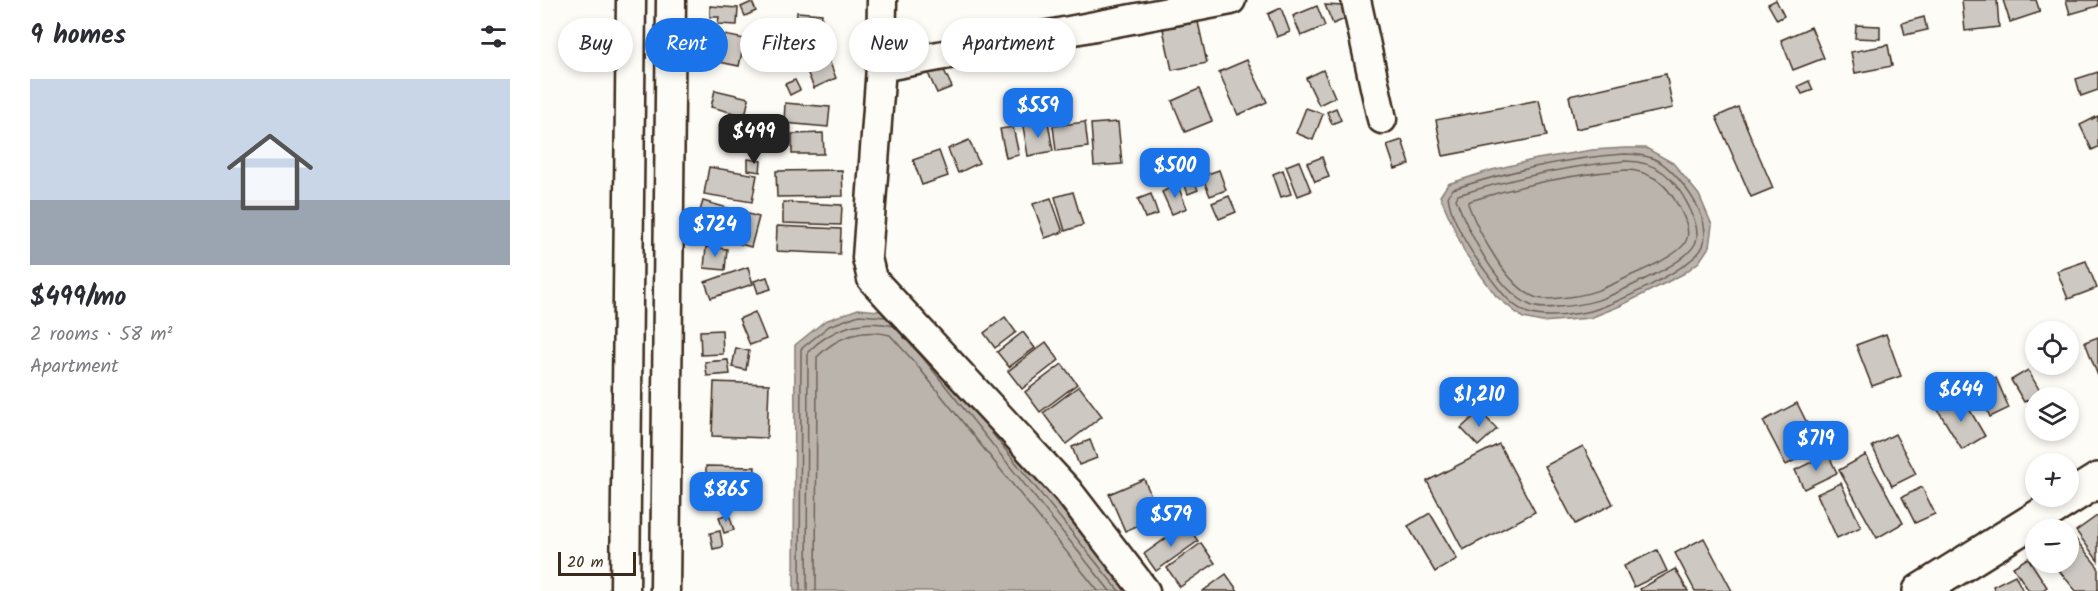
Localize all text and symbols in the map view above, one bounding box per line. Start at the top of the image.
text: 9 homes [30,15,126,57]
chip: Buy [558,18,633,72]
chip: Rent [645,18,728,72]
chip: Filters [740,18,837,72]
chip: New [849,18,929,72]
chip: Apartment [941,18,1076,72]
icon: filters [477,20,510,53]
pin: $559 [1002,88,1074,139]
text: $559 [1017,91,1059,123]
pin: $499 [718,114,790,165]
text: $499 [733,117,775,149]
icon: home [216,118,324,226]
pin: $500 [1139,148,1211,199]
text: $500 [1154,151,1196,183]
pin: $724 [679,207,751,258]
text: $724 [693,210,737,242]
text: $499/mo [30,277,126,319]
text: 2 rooms · 58 m² [30,319,172,351]
map controls [2025,321,2079,573]
button: locate [2025,321,2079,375]
text: Apartment [30,351,119,383]
pin: $644 [1925,372,1997,423]
text: $644 [1939,375,1983,407]
pin: $1,210 [1430,377,1528,428]
text: $1,210 [1453,380,1505,412]
button: layers [2025,387,2079,441]
pin: $719 [1780,421,1852,472]
text: $719 [1797,424,1835,456]
button: + [2025,453,2079,507]
pin: $865 [690,472,762,523]
text: $865 [704,475,748,507]
pin: $579 [1135,497,1207,548]
text: $579 [1150,500,1192,532]
button: − [2025,519,2079,573]
scale bar [558,549,636,576]
text: 20 m [567,550,603,575]

